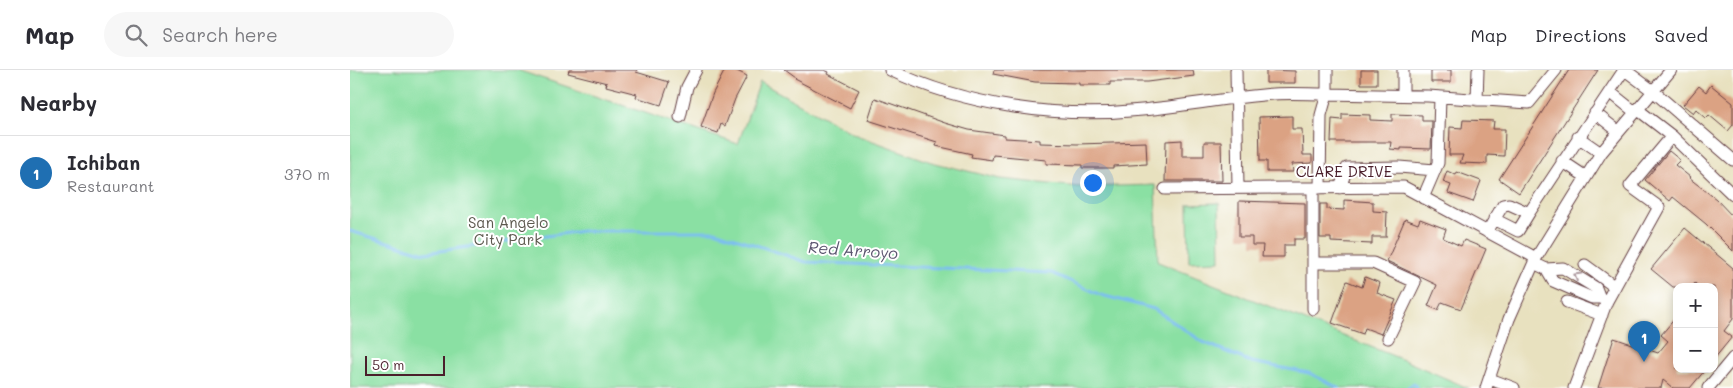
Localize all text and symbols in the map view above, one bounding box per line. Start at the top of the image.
search box [104,12,454,57]
text: Map [25,19,74,50]
icon: search [122,21,150,49]
text: Search here [162,22,278,47]
text: Map [1470,23,1507,47]
text: Directions [1535,23,1627,47]
text: Saved [1655,23,1708,47]
text: Nearby [20,89,97,116]
text: Ichiban [67,150,140,175]
street label: CLARE DRIVE [1296,161,1393,181]
text: 1 [32,163,40,184]
text: 370 m [284,163,330,184]
your location [1080,170,1106,196]
text: Restaurant [67,175,155,196]
park label: San Angelo City Park [468,212,548,249]
water label: Red Arroyo [807,236,899,263]
one-way arrow [1574,273,1583,283]
map controls [1673,283,1718,373]
button: + [1673,283,1718,328]
pin: 1 [1628,321,1660,362]
button: − [1673,328,1718,373]
scale bar [365,353,445,376]
text: 50 m [372,355,404,374]

